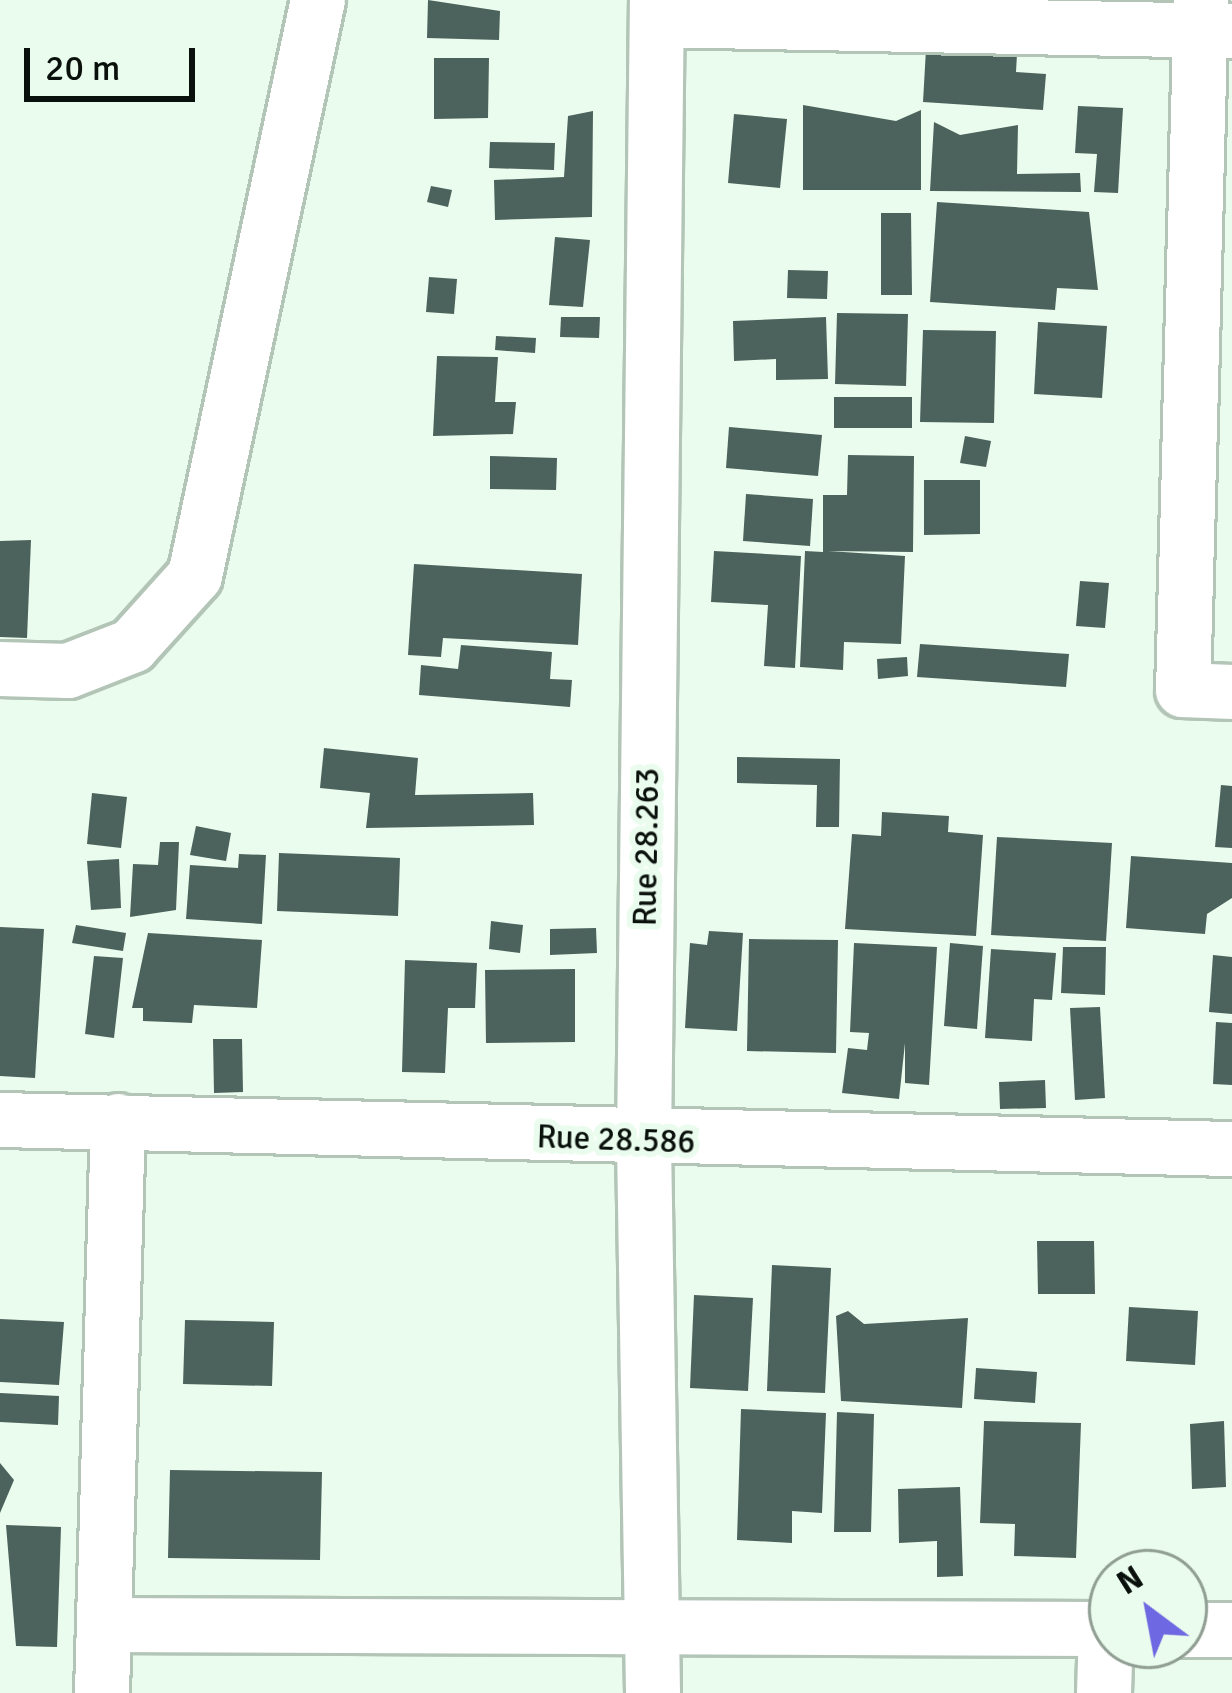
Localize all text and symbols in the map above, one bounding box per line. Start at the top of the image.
scale bar [30,24,201,98]
text: 20 m [45,46,121,91]
street label: Rue 28.263 [626,767,668,927]
street label: Rue 28.586 [536,1117,696,1163]
north arrow [1088,1549,1208,1669]
text: N [1110,1557,1151,1604]

